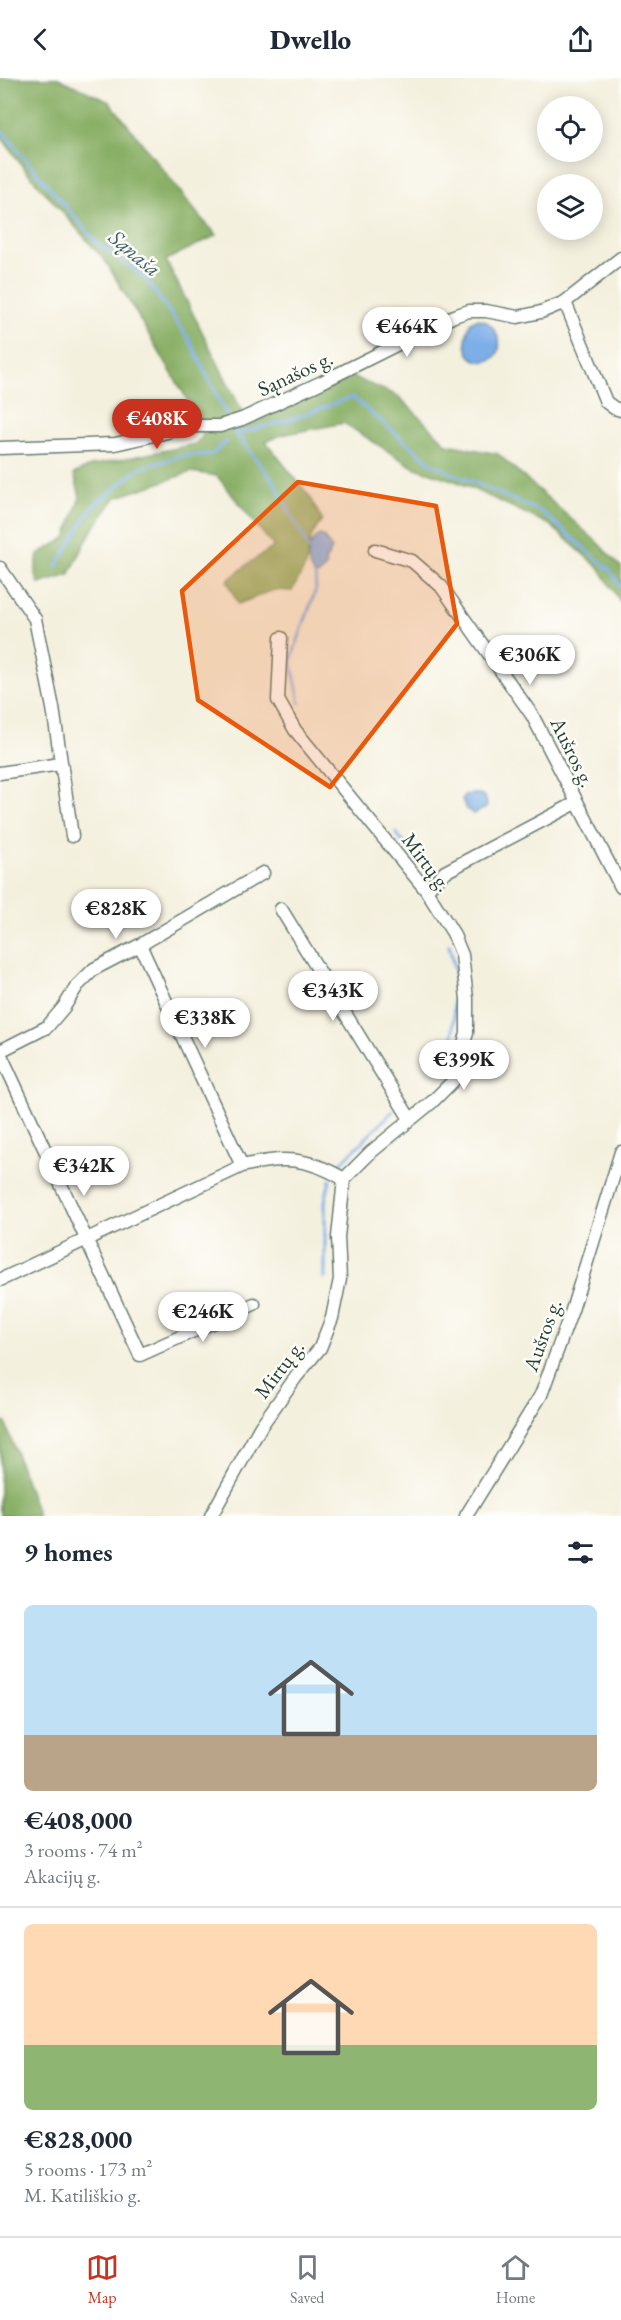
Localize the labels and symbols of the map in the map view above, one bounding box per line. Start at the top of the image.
water label: Sąnaša [102,222,167,283]
pin: €464K [365,307,449,358]
street label: Sąnašos g. [253,344,337,402]
pin: €408K [115,399,199,450]
pin: €306K [488,635,572,686]
street label: Aušros g. [544,712,602,792]
street label: Mirtų g. [396,827,458,897]
pin: €828K [74,889,158,940]
pin: €343K [291,971,375,1022]
pin: €338K [163,998,247,1049]
pin: €399K [422,1040,506,1091]
pin: €342K [42,1146,126,1197]
pin: €246K [161,1292,245,1343]
street label: Aušros g. [516,1295,567,1376]
street label: Mirtų g. [248,1334,310,1404]

